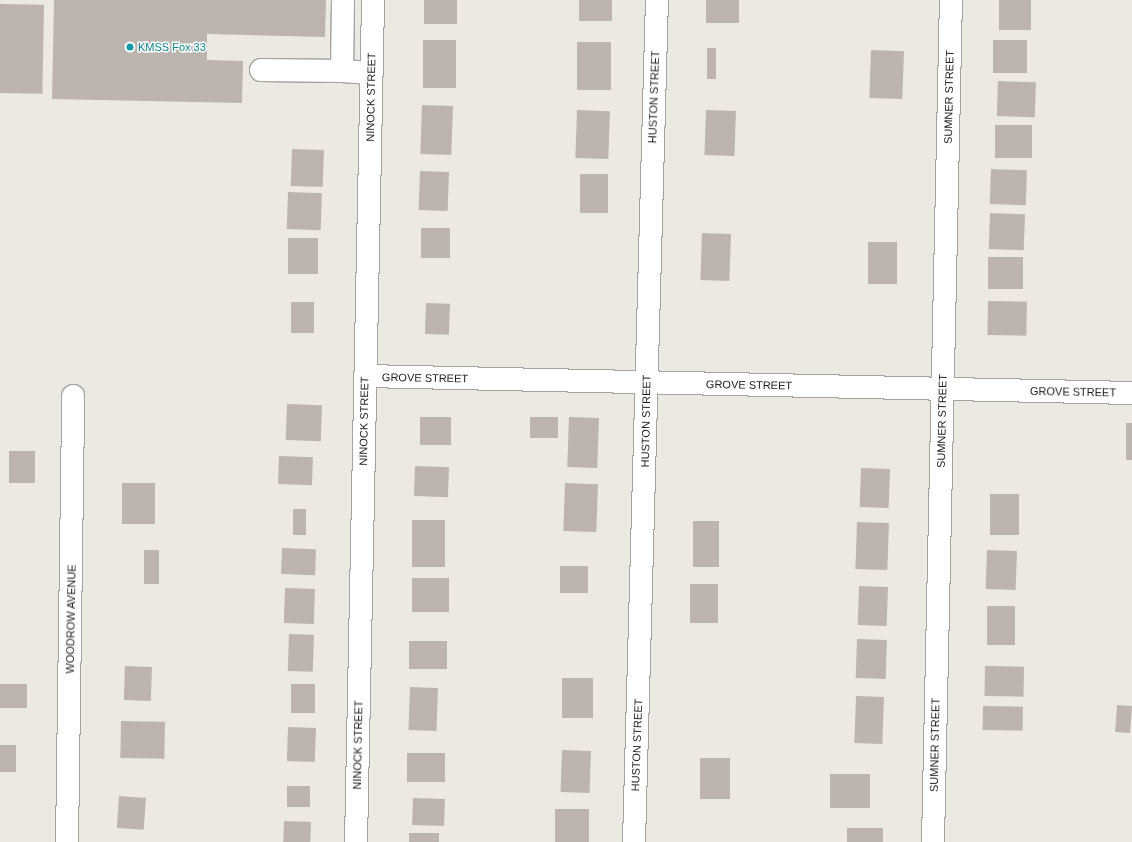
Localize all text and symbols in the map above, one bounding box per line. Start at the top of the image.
place label: KMSS Fox 33 [138,40,206,54]
marker: KMSS Fox 33 [125,42,135,52]
street label: HUSTON STREET [646,50,662,144]
street label: SUMNER STREET [942,50,956,144]
street label: NINOCK STREET [364,52,378,142]
street label: GROVE STREET [382,371,468,385]
street label: SUMNER STREET [935,374,949,468]
street label: HUSTON STREET [639,375,653,467]
street label: NINOCK STREET [357,376,371,466]
street label: GROVE STREET [706,378,792,392]
street label: GROVE STREET [1030,385,1116,399]
street label: WOODROW AVENUE [63,564,79,674]
street label: HUSTON STREET [629,698,645,792]
street label: SUMNER STREET [928,698,942,792]
street label: NINOCK STREET [351,700,365,790]

